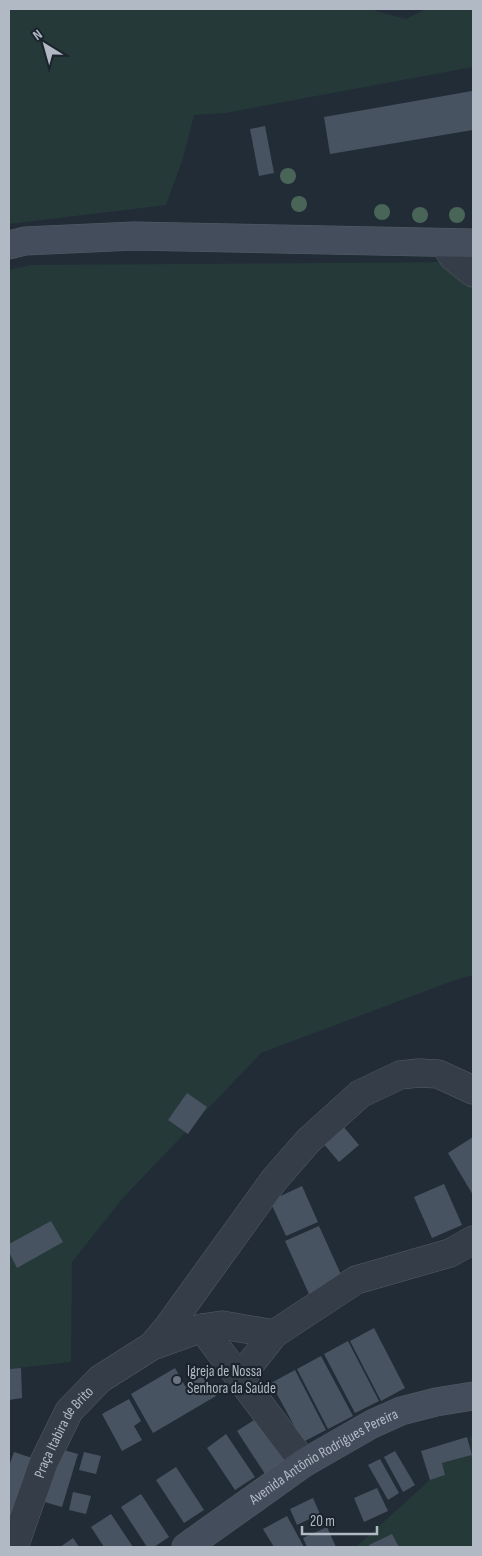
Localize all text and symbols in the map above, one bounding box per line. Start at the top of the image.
north arrow [20,20,70,70]
text: N [29,26,46,44]
place label: Igreja de Nossa Senhora da Saúde [187,1362,276,1398]
marker: Igreja de Nossa Senhora da Saúde [171,1374,183,1386]
street label: Praça Itabira de Brito [30,1382,98,1481]
street label: Avenida Antônio Rodrigues Pereira [245,1405,401,1510]
scale bar [302,1504,377,1536]
text: 20 m [310,1512,335,1531]

